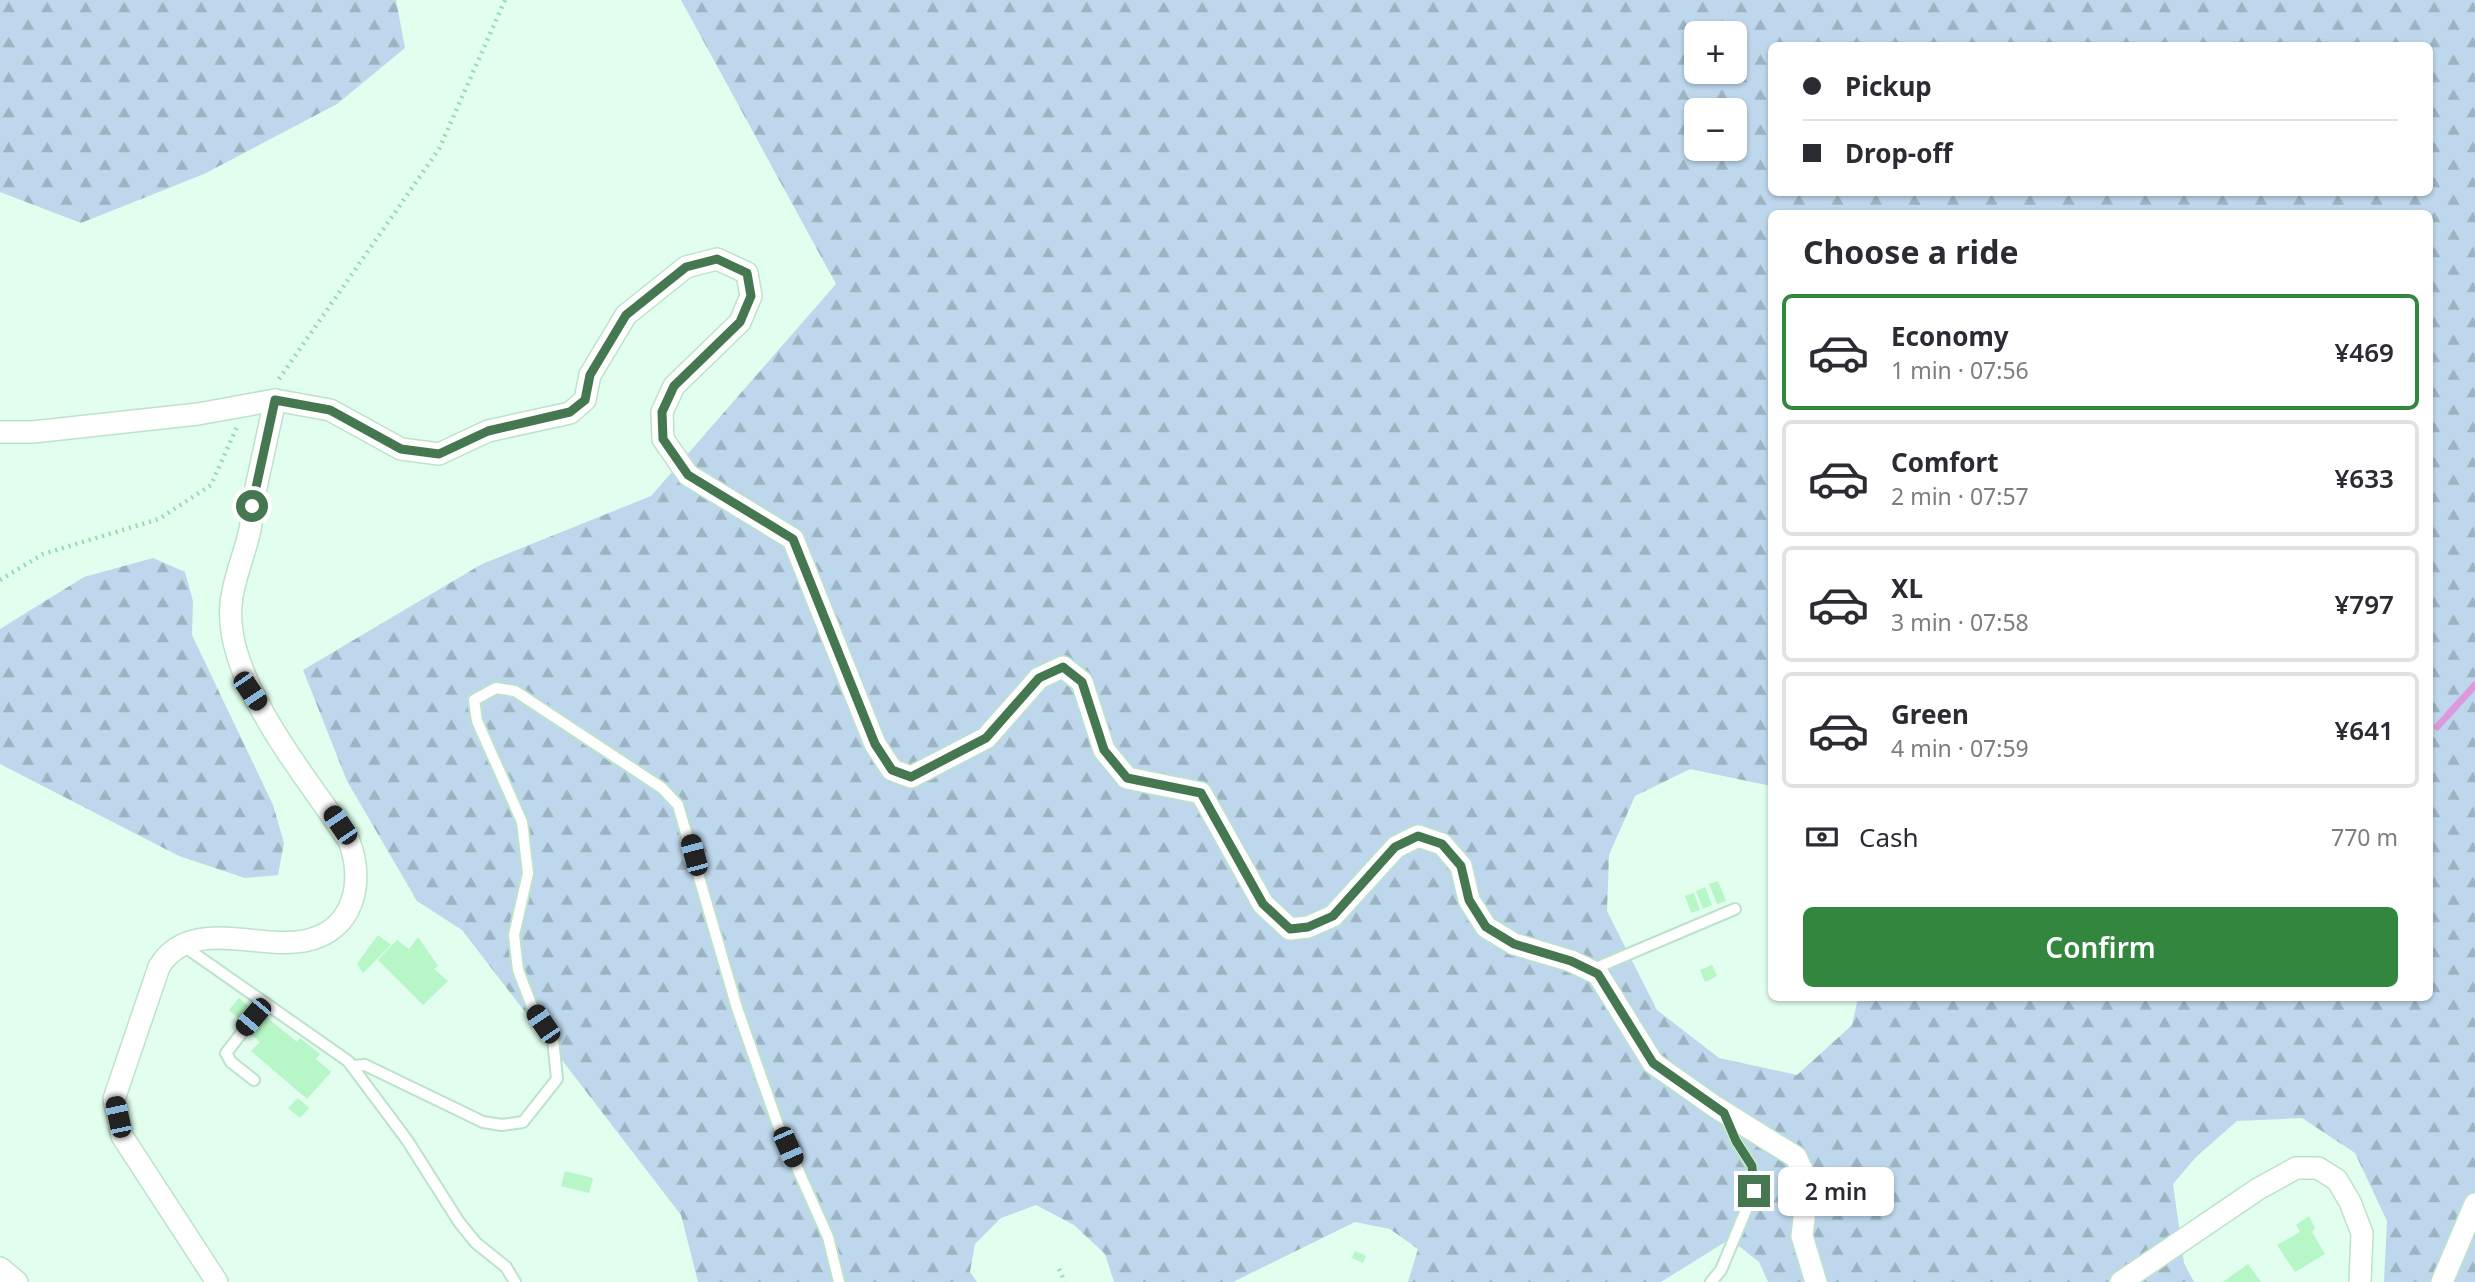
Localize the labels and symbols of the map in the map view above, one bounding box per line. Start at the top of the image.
route start [236,490,268,522]
car [230,668,271,714]
car [320,802,361,848]
car [679,832,710,878]
car [232,994,275,1040]
car [523,1001,564,1047]
car [104,1094,133,1140]
car [770,1124,807,1170]
callout: 2 min [1778,1166,1894,1216]
route end [1738,1175,1770,1207]

